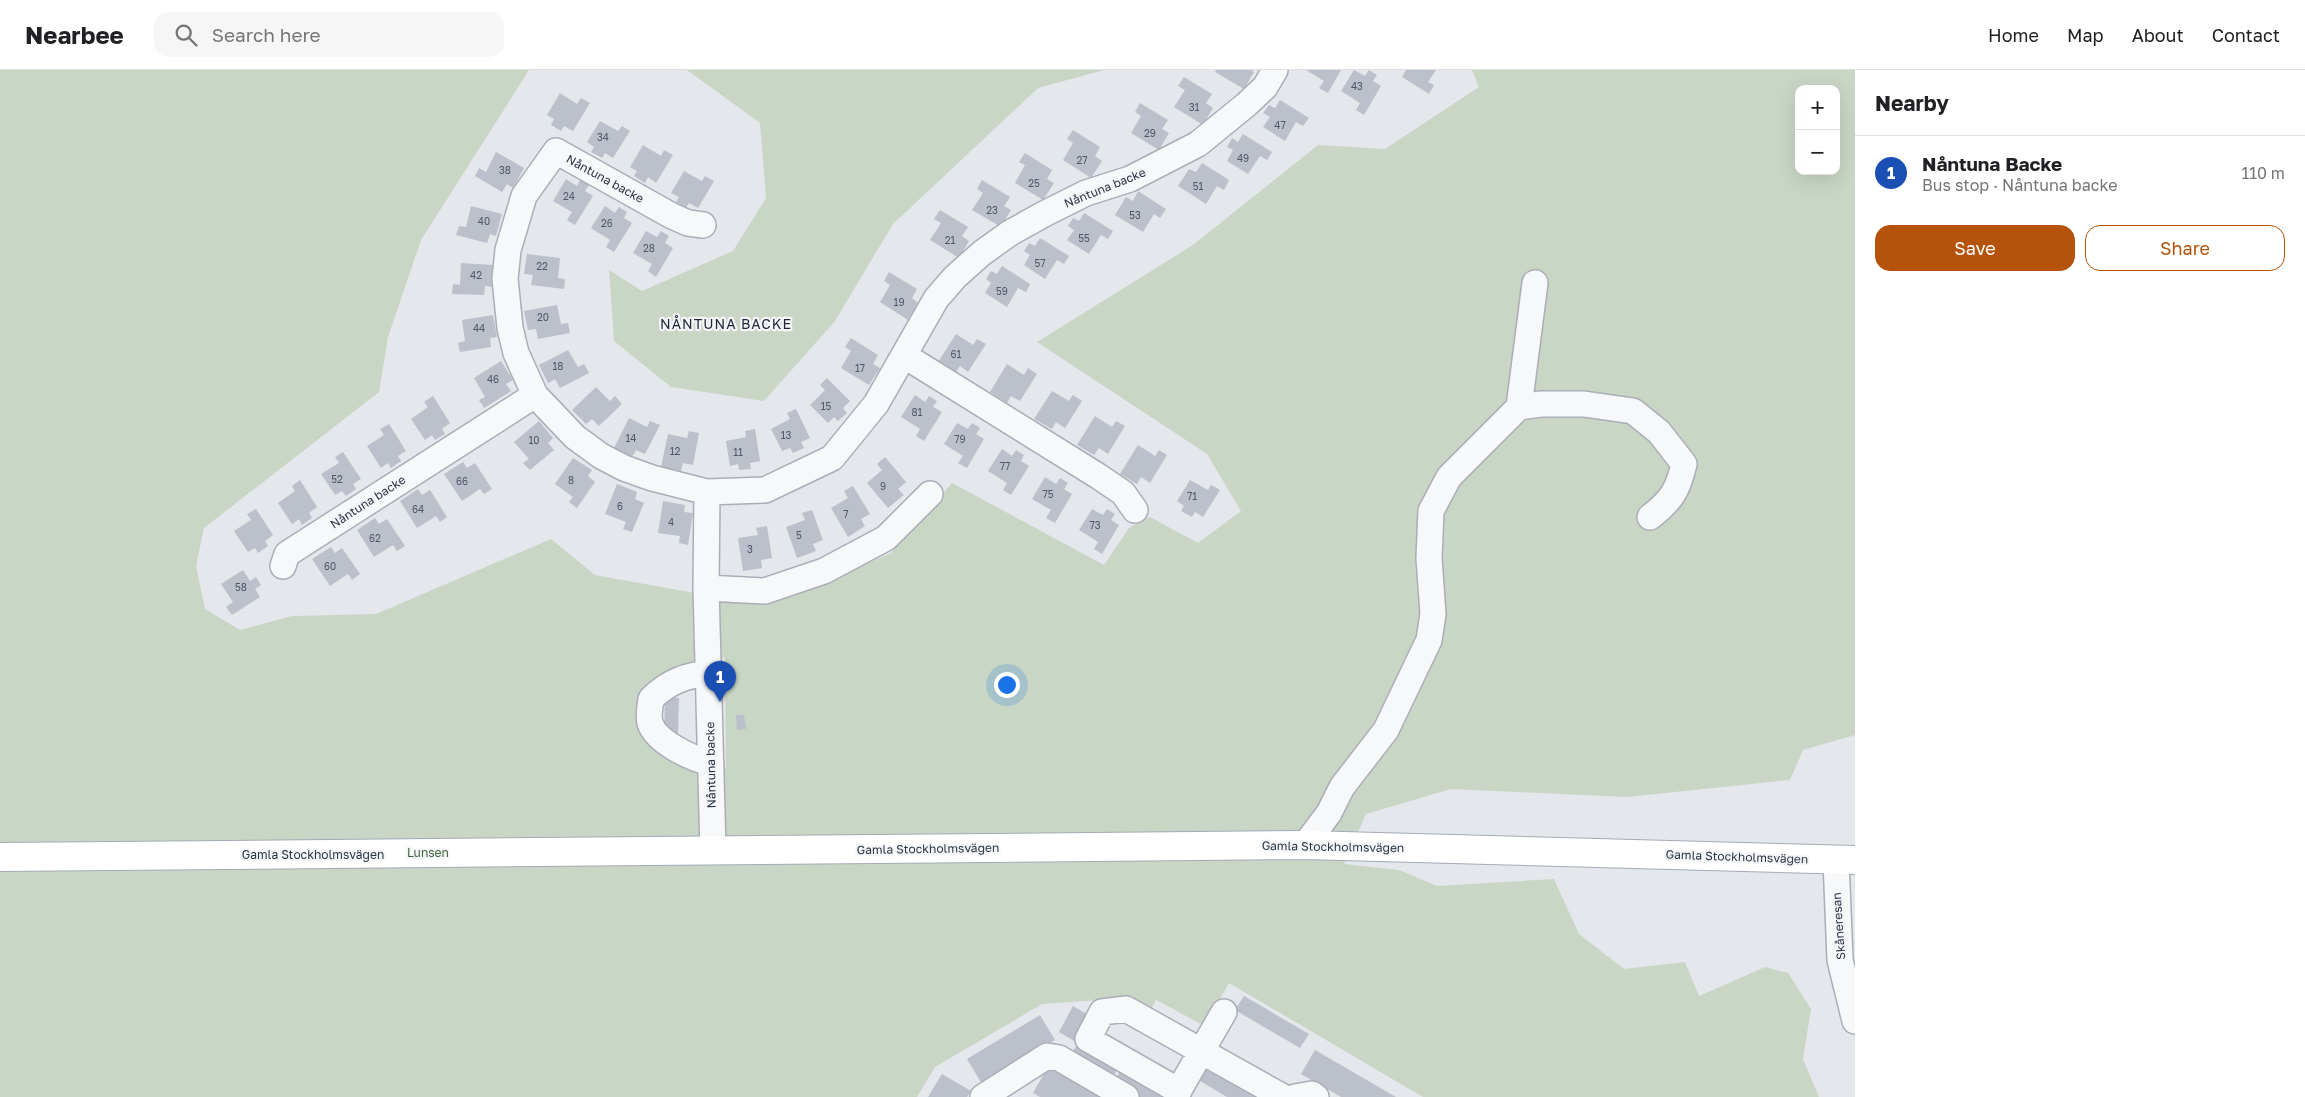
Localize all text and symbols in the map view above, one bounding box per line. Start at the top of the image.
search box [154,12,504,57]
text: Nearbee [25,20,124,49]
icon: search [172,21,200,49]
text: Search here [212,23,321,46]
text: Home [1988,24,2039,46]
text: Map [2067,24,2104,46]
text: About [2132,24,2184,46]
text: Contact [2212,24,2280,46]
house number: 43 [1351,80,1363,92]
map controls [1795,85,1840,175]
button: + [1795,85,1840,130]
text: Nearby [1875,90,1949,116]
house number: 31 [1189,101,1199,113]
house number: 47 [1274,119,1286,131]
house number: 29 [1144,127,1156,139]
button: − [1795,130,1840,175]
house number: 34 [597,131,609,143]
street label: Nåntuna backe [564,151,647,206]
house number: 49 [1237,152,1249,164]
text: Nåntuna Backe [1922,152,2062,175]
house number: 27 [1076,154,1088,166]
text: 1 [1887,163,1895,183]
text: 110 m [2241,163,2285,183]
house number: 38 [499,164,511,176]
street label: Nåntuna backe [1062,164,1148,211]
text: Bus stop · Nåntuna backe [1922,175,2117,195]
house number: 25 [1028,177,1040,189]
house number: 51 [1193,180,1203,192]
house number: 24 [563,190,575,202]
house number: 23 [986,204,998,216]
house number: 53 [1129,209,1141,221]
house number: 40 [478,215,490,227]
house number: 26 [601,217,613,229]
button: Save [1875,225,2075,271]
button: Share [2085,225,2285,271]
house number: 55 [1078,232,1090,244]
house number: 21 [945,234,955,246]
house number: 28 [643,242,655,254]
house number: 57 [1034,257,1046,269]
house number: 22 [536,260,548,272]
house number: 42 [470,269,482,281]
house number: 59 [996,285,1008,297]
house number: 19 [894,296,904,308]
house number: 20 [537,311,549,323]
district label: NÅNTUNA BACKE [660,315,792,332]
house number: 44 [473,322,485,334]
house number: 61 [951,348,962,360]
house number: 18 [553,360,563,372]
house number: 17 [855,362,865,374]
house number: 46 [487,373,499,385]
house number: 15 [821,400,832,412]
house number: 81 [912,406,923,418]
house number: 13 [781,429,791,441]
house number: 14 [626,432,636,444]
house number: 79 [954,433,966,445]
house number: 10 [528,434,540,446]
house number: 12 [670,445,681,457]
house number: 11 [733,446,743,458]
house number: 77 [1000,460,1010,472]
street label: Nåntuna backe [327,472,408,531]
house number: 52 [331,473,343,485]
house number: 8 [568,474,574,486]
house number: 66 [456,475,468,487]
house number: 9 [880,480,886,492]
house number: 75 [1042,488,1054,500]
house number: 71 [1187,490,1197,502]
house number: 6 [617,500,623,512]
house number: 64 [412,503,424,515]
house number: 7 [843,508,849,520]
house number: 4 [668,516,674,528]
house number: 73 [1089,519,1101,531]
house number: 5 [796,529,802,541]
house number: 62 [369,532,381,544]
house number: 3 [747,543,753,555]
house number: 60 [324,560,336,572]
house number: 58 [235,581,247,593]
pin: 1 [704,661,736,702]
your location [994,672,1020,698]
street label: Nåntuna backe [702,722,719,808]
street label: Gamla Stockholmsvägen [1262,838,1404,855]
street label: Gamla Stockholmsvägen [857,840,999,857]
park label: Lunsen [407,845,449,860]
street label: Gamla Stockholmsvägen [242,847,384,862]
street label: Gamla Stockholmsvägen [1665,847,1809,866]
street label: Skåneresan [1829,892,1848,960]

